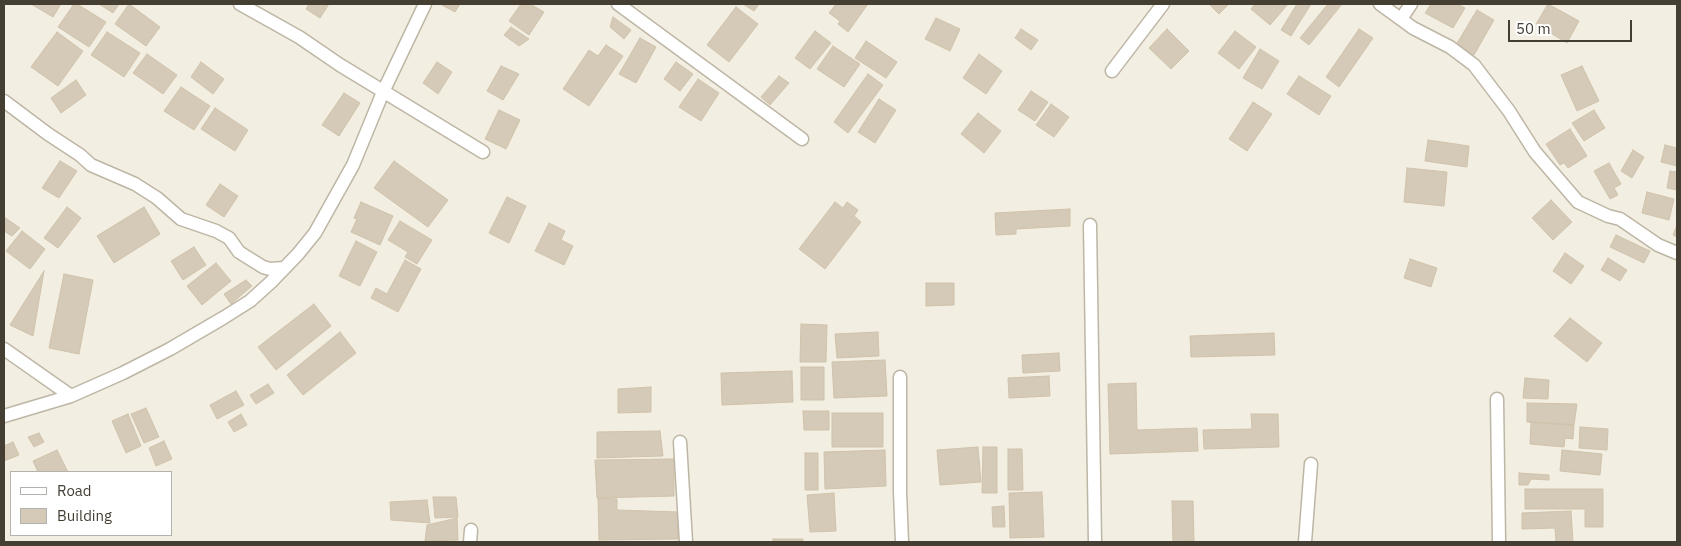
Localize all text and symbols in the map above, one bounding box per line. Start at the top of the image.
scale bar [1511,10,1635,42]
text: 50 m [1516,19,1551,38]
legend [10,471,172,536]
text: Road [57,481,92,500]
text: Building [57,506,112,525]

